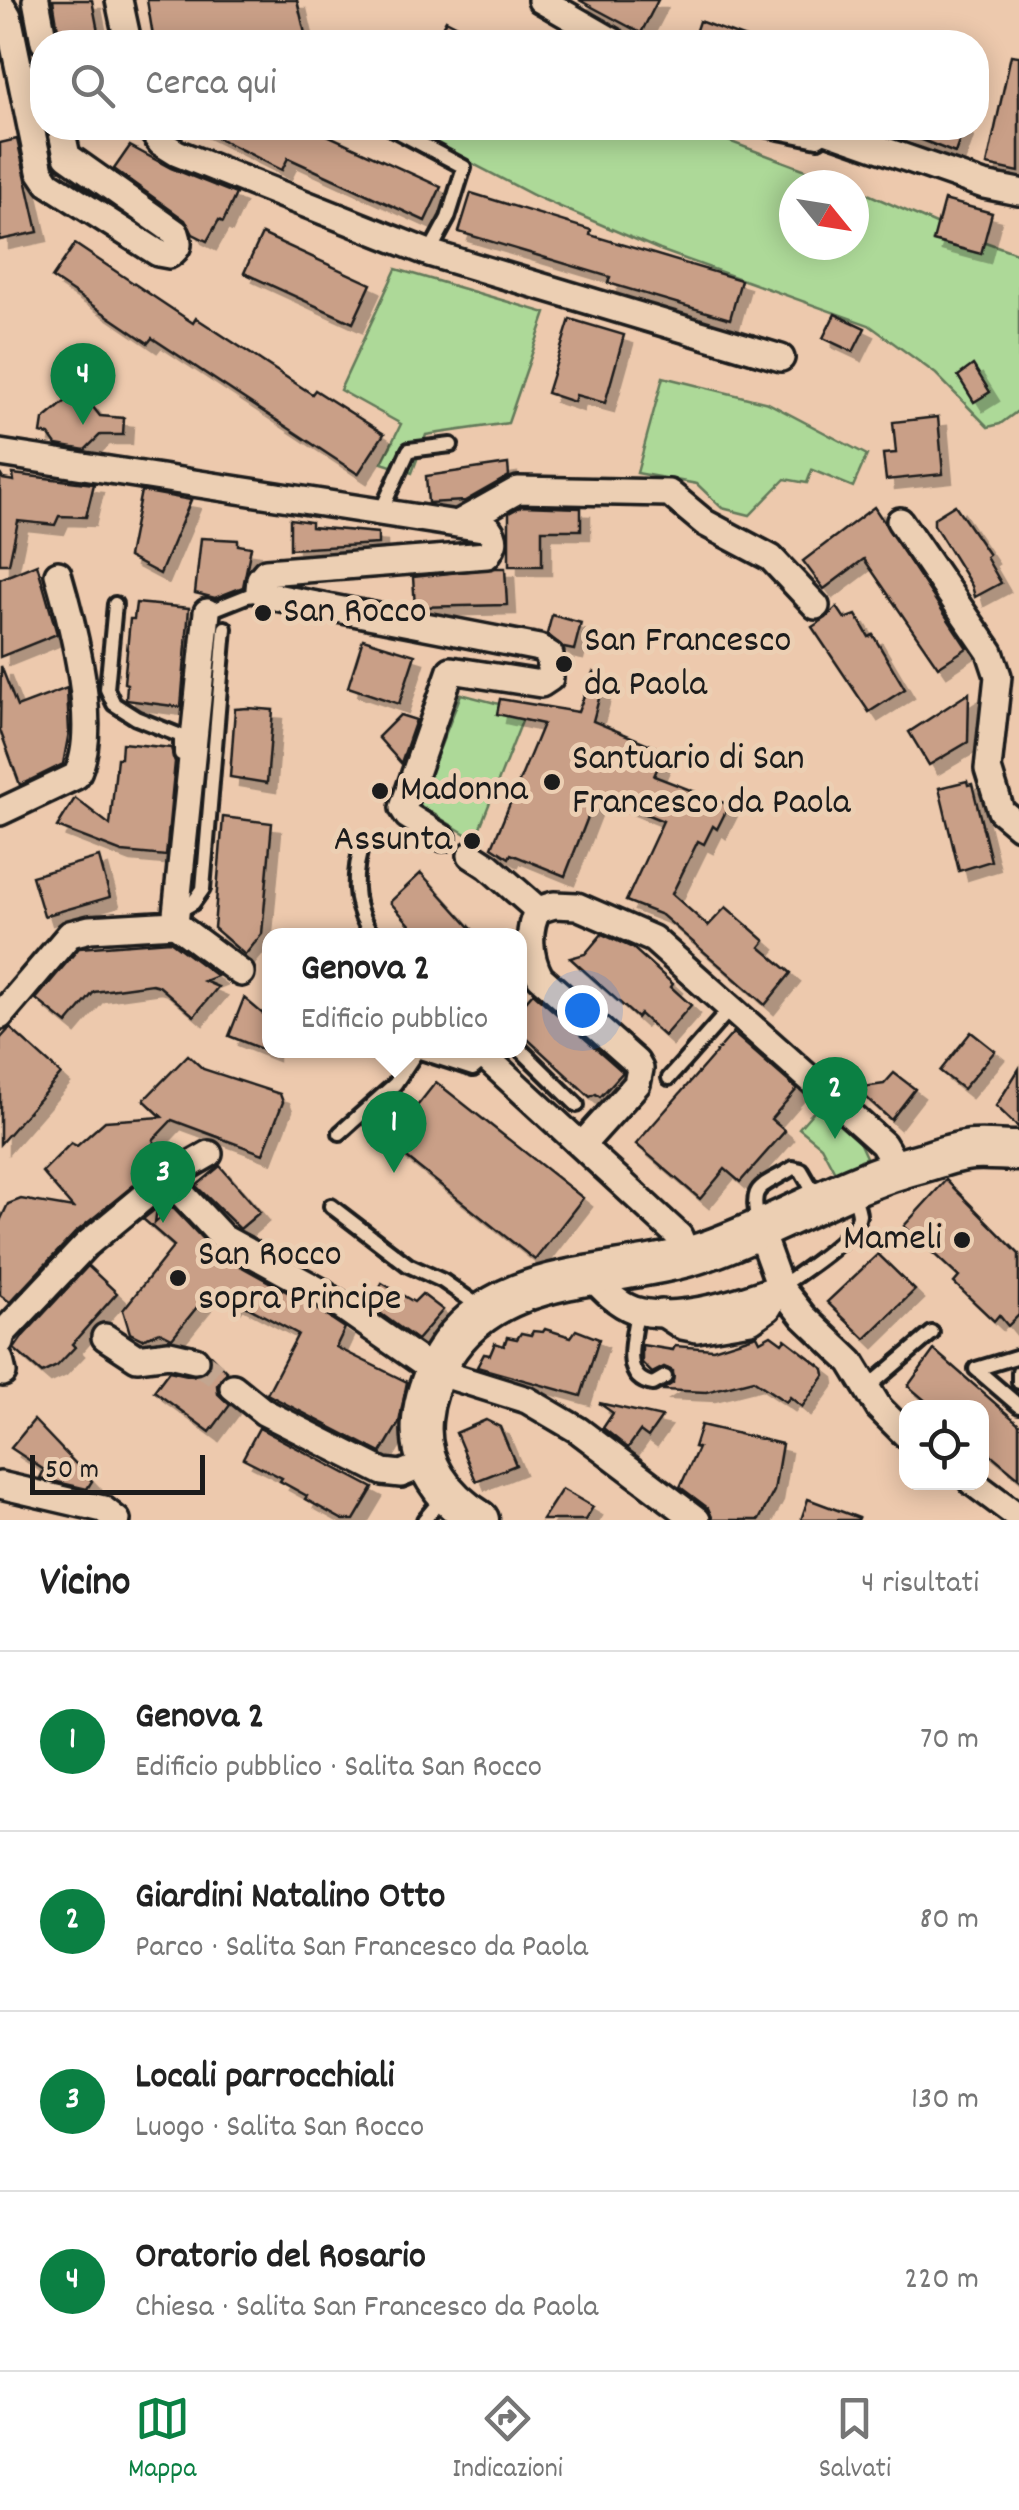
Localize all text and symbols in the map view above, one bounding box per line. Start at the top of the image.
search box [30,30,989,140]
icon: search [65,58,120,113]
text: Cerca qui [145,58,277,113]
north arrow [779,170,869,260]
pin: 4 [51,342,116,425]
place label: San Rocco [283,586,427,641]
marker: San Rocco [252,602,274,624]
place label: San Francesco da Paola [584,615,791,714]
marker: San Francesco da Paola [553,653,575,675]
place label: Santuario di San Francesco da Paola [572,733,852,832]
place label: Madonna [400,764,529,819]
marker: Santuario di San Francesco da Paola [541,771,563,793]
marker: Madonna [369,780,391,802]
place label: Assunta [333,814,453,869]
marker: Assunta [461,830,483,852]
popup [262,928,527,1058]
text: Genova 2 [301,943,430,998]
your location [557,985,608,1036]
text: Edificio pubblico [301,998,488,1044]
pin: 2 [802,1056,868,1139]
pin: 1 [362,1090,426,1173]
pin: 3 [130,1140,196,1223]
place label: Mameli [843,1213,942,1268]
place label: San Rocco sopra Principe [198,1229,401,1328]
marker: Mameli [951,1229,973,1251]
marker: San Rocco sopra Principe [167,1267,189,1289]
map controls [899,1400,989,1490]
button: locate [899,1400,989,1490]
scale bar [30,1450,205,1494]
text: 50 m [45,1452,99,1492]
text: Vicino [40,1555,131,1615]
text: 4 risultati [861,1562,979,1608]
text: Genova 2 [135,1691,264,1746]
text: 1 [69,1718,76,1764]
text: 70 m [920,1718,979,1764]
text: Edificio pubblico · Salita San Rocco [135,1746,542,1792]
text: Giardini Natalino Otto [135,1871,445,1926]
text: 2 [66,1898,79,1944]
text: 80 m [919,1898,979,1944]
text: Parco · Salita San Francesco da Paola [135,1926,588,1972]
text: Locali parrocchiali [135,2051,394,2106]
text: 3 [65,2078,80,2124]
text: 130 m [911,2078,979,2124]
text: Luogo · Salita San Rocco [135,2106,424,2152]
text: Oratorio del Rosario [135,2231,426,2286]
text: 4 [66,2258,79,2304]
text: 220 m [904,2258,979,2304]
text: Chiesa · Salita San Francesco da Paola [135,2286,598,2332]
tab: Mappa [128,2391,196,2491]
tab: Indicazioni [452,2391,563,2491]
tab: Salvati [819,2391,891,2491]

